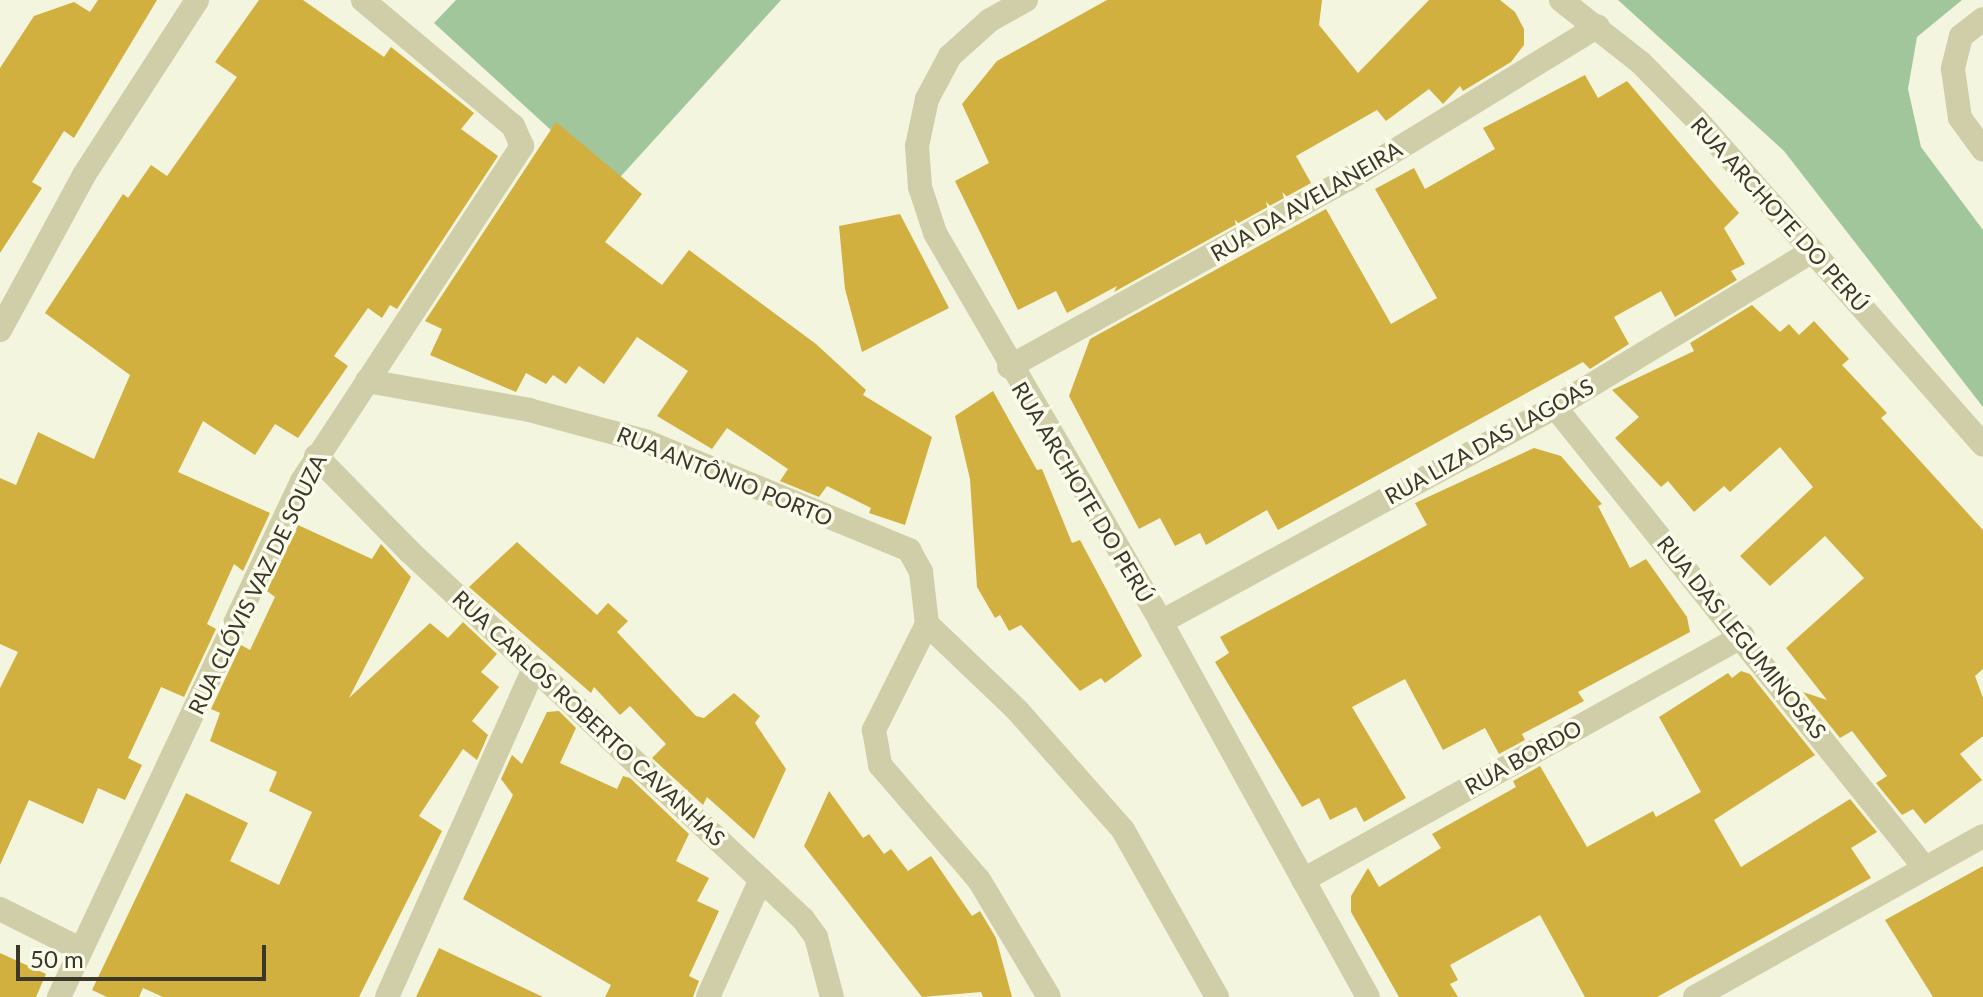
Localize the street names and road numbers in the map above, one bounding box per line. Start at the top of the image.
street label: RUA ARCHOTE DO PERÚ [1685,111,1875,317]
street label: RUA DA AVELANEIRA [1205,135,1407,267]
street label: RUA LIZA DAS LAGOAS [1379,372,1599,510]
street label: RUA ARCHOTE DO PERÚ [1006,376,1160,608]
street label: RUA ANTÔNIO PORTO [613,420,837,532]
street label: RUA CLÓVIS VAZ DE SOUZA [182,449,332,719]
street label: RUA DAS LEGUMINOSAS [1652,530,1832,744]
street label: RUA CARLOS ROBERTO CAVANHAS [447,584,731,852]
street label: RUA BORDO [1460,714,1586,800]

